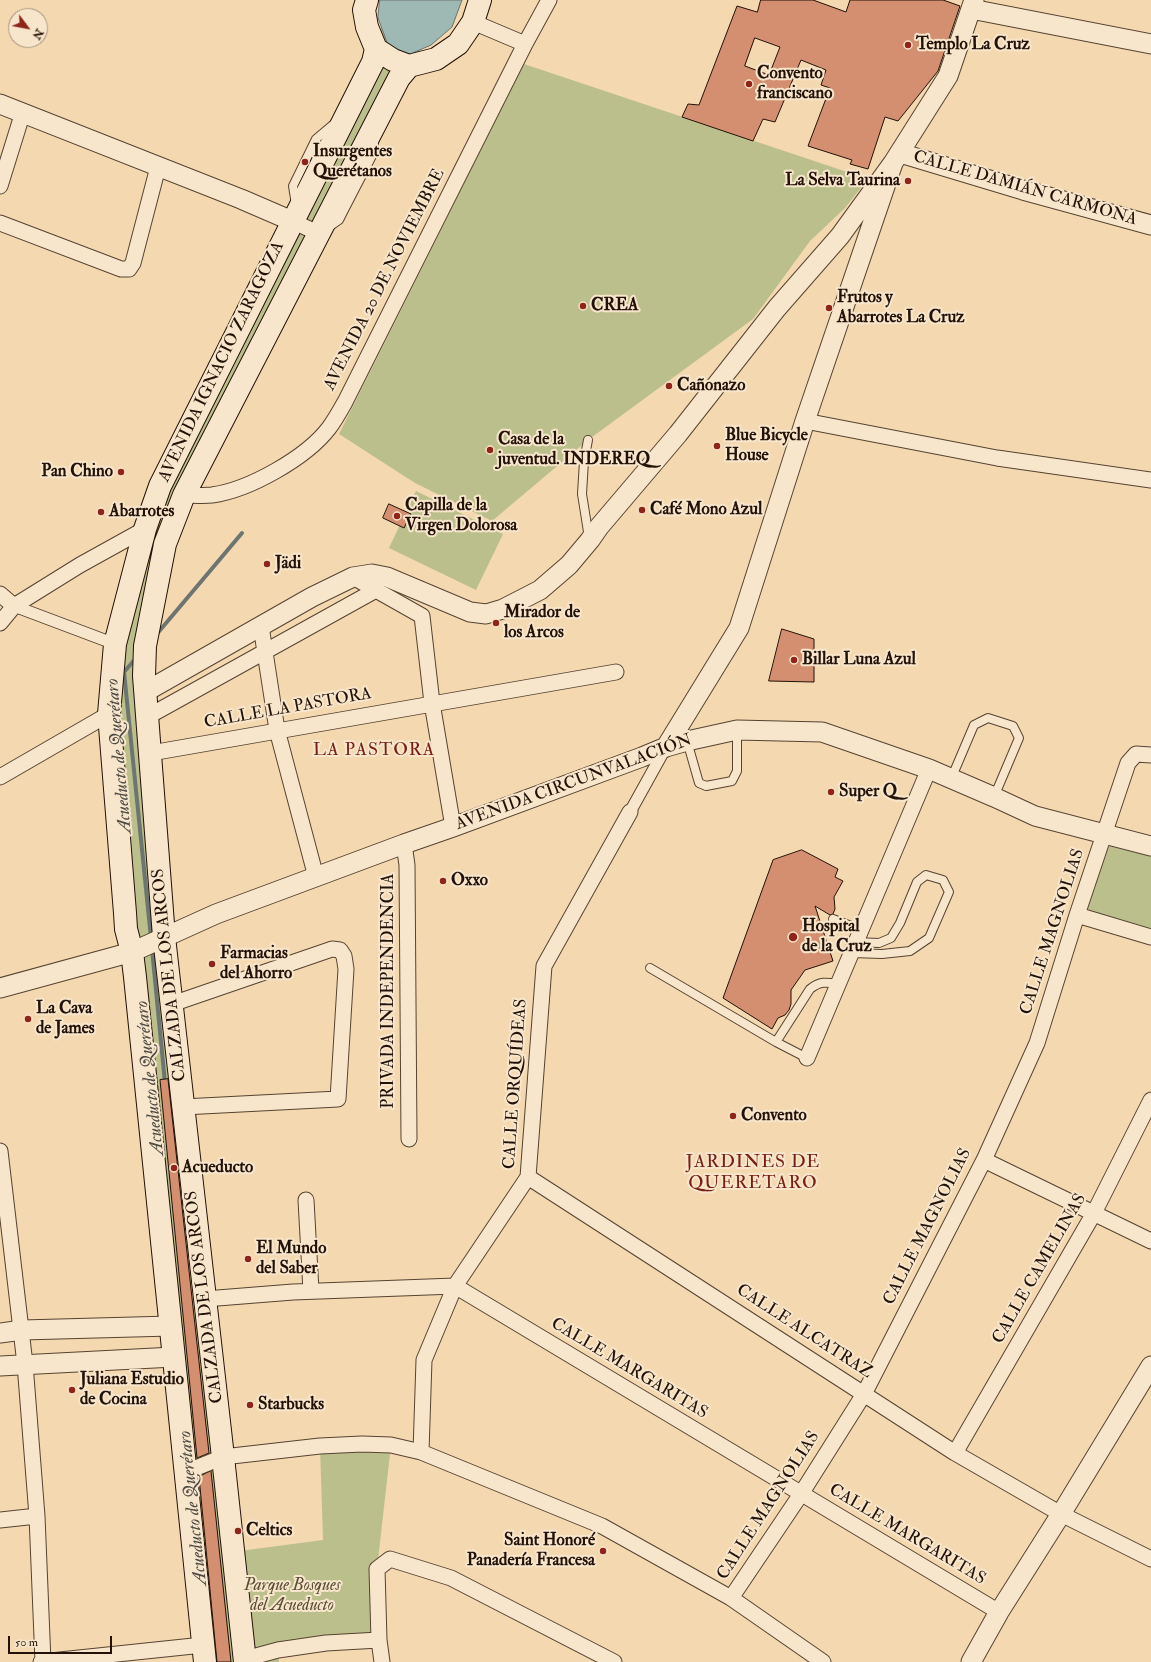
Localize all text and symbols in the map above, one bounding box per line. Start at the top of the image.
north arrow [8,8,48,48]
text: N [30,26,46,42]
place label: Templo La Cruz [916,35,1030,55]
marker: Templo La Cruz [903,40,913,50]
place label: Convento franciscano [757,64,833,104]
marker: Convento franciscano [744,79,754,89]
place label: Insurgentes Querétanos [313,142,392,182]
street label: CALLE DAMIÁN CARMONA [911,147,1139,231]
marker: Insurgentes Querétanos [300,157,310,167]
street label: AVENIDA 20 DE NOVIEMBRE [320,166,450,394]
place label: La Selva Taurina [785,171,900,191]
marker: La Selva Taurina [903,176,913,186]
street label: AVENIDA IGNACIO ZARAGOZA [155,238,289,486]
place label: Frutos y Abarrotes La Cruz [837,288,964,328]
place label: CREA [591,296,639,316]
marker: CREA [578,301,588,311]
marker: Frutos y Abarrotes La Cruz [824,303,834,313]
place label: Cañonazo [677,376,745,396]
marker: Cañonazo [664,381,674,391]
place label: Blue Bicycle House [725,426,808,466]
place label: Casa de la juventud. INDEREQ [498,430,650,470]
marker: Blue Bicycle House [712,441,722,451]
marker: Casa de la juventud. INDEREQ [485,445,495,455]
place label: Pan Chino [41,462,113,482]
marker: Pan Chino [116,467,126,477]
place label: Capilla de la Virgen Dolorosa [405,496,517,536]
place label: Café Mono Azul [650,500,762,520]
place label: Abarrotes [109,502,174,522]
marker: Café Mono Azul [637,505,647,515]
marker: Abarrotes [96,507,106,517]
marker: Capilla de la Virgen Dolorosa [392,511,402,521]
place label: Jädi [275,554,301,574]
marker: Jädi [262,559,272,569]
place label: Mirador de los Arcos [504,603,580,643]
marker: Mirador de los Arcos [491,618,501,628]
place label: Billar Luna Azul [802,650,916,670]
marker: Billar Luna Azul [789,655,799,665]
water label: Acueducto de Querétaro [102,678,138,834]
street label: CALLE LA PASTORA [203,684,373,734]
street label: AVENIDA CIRCUNVALACIÓN [453,731,695,835]
district label: LA PASTORA [313,740,435,762]
place label: Super Q [839,782,897,802]
marker: Super Q [826,787,836,797]
street label: CALLE MAGNOLIAS [1017,847,1089,1017]
street label: CALZADA DE LOS ARCOS [149,867,191,1083]
place label: Oxxo [451,871,488,891]
street label: PRIVADA INDEPENDENCIA [379,873,399,1109]
marker: Oxxo [438,876,448,886]
place label: Hospital de la Cruz [802,917,872,957]
marker: Hospital de la Cruz [787,931,799,943]
place label: Farmacias del Ahorro [220,944,292,984]
marker: Farmacias del Ahorro [207,959,217,969]
street label: CALLE ORQUÍDEAS [500,998,532,1170]
place label: La Cava de James [36,999,95,1039]
water label: Acueducto de Querétaro [132,1000,170,1156]
marker: La Cava de James [23,1014,33,1024]
place label: Convento [741,1106,807,1126]
marker: Convento [728,1111,738,1121]
street label: CALLE MAGNOLIAS [880,1145,976,1309]
district label: JARDINES DE QUERETARO [686,1152,820,1194]
place label: Acueducto [182,1158,253,1178]
marker: Acueducto [169,1163,179,1173]
street label: CALZADA DE LOS ARCOS [182,1189,228,1405]
street label: CALLE CAMELINAS [989,1190,1091,1348]
place label: El Mundo del Saber [256,1239,326,1279]
marker: El Mundo del Saber [243,1254,253,1264]
street label: CALLE ALCATRAZ [732,1280,876,1384]
street label: CALLE MARGARITAS [547,1314,711,1424]
place label: Juliana Estudio de Cocina [80,1370,184,1410]
marker: Juliana Estudio de Cocina [67,1385,77,1395]
place label: Starbucks [258,1395,324,1415]
marker: Starbucks [245,1400,255,1410]
street label: CALLE MAGNOLIAS [713,1428,825,1584]
water label: Acueducto de Querétaro [175,1430,213,1586]
street label: CALLE MARGARITAS [825,1480,989,1590]
place label: Celtics [246,1521,292,1541]
marker: Celtics [233,1526,243,1536]
place label: Saint Honoré Panadería Francesa [467,1531,595,1571]
marker: Saint Honoré Panadería Francesa [598,1546,608,1556]
park label: Parque Bosques del Acueducto [244,1576,340,1616]
scale bar [10,1628,114,1654]
text: 50 m [15,1635,38,1650]

